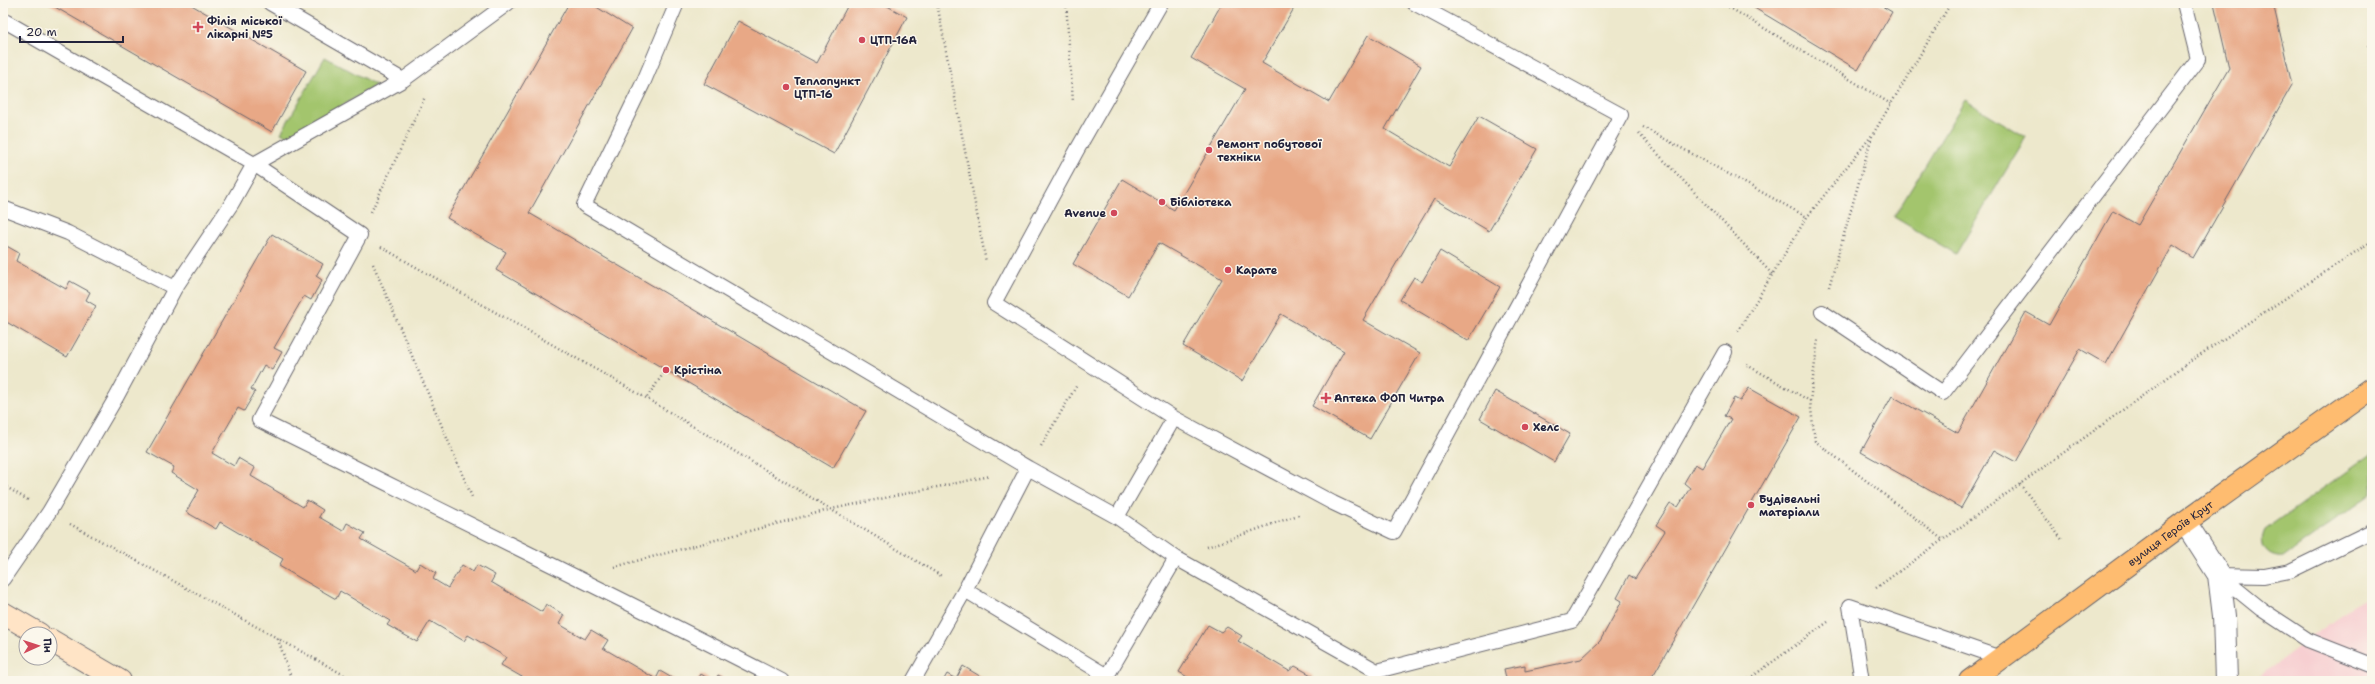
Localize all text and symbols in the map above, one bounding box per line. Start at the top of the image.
place label: Філія міської лікарні №5 [207,14,283,42]
scale bar [20,18,123,44]
marker: Філія міської лікарні №5 [192,21,204,33]
text: 20 m [26,24,57,40]
place label: ЦТП-16А [870,33,917,48]
marker: ЦТП-16А [857,35,867,45]
place label: Теплопункт ЦТП-16 [794,74,861,102]
marker: Теплопункт ЦТП-16 [781,82,791,92]
place label: Ремонт побутової техніки [1217,137,1322,165]
marker: Ремонт побутової техніки [1204,145,1214,155]
place label: Бібліотека [1170,195,1232,210]
marker: Бібліотека [1157,197,1167,207]
place label: Avenue [1064,206,1106,221]
marker: Avenue [1109,208,1119,218]
place label: Карате [1236,263,1278,278]
marker: Карате [1223,265,1233,275]
place label: Крістіна [674,363,722,378]
marker: Крістіна [661,365,671,375]
place label: Аптека ФОП Читра [1334,391,1445,406]
marker: Аптека ФОП Читра [1321,393,1331,403]
place label: Хелс [1533,420,1559,435]
marker: Хелс [1520,422,1530,432]
place label: Будівельні матеріали [1759,492,1820,520]
street label: вулиця Героїв Крут [2125,497,2216,569]
marker: Будівельні матеріали [1746,500,1756,510]
north arrow [18,626,58,666]
text: Пн [40,638,55,653]

